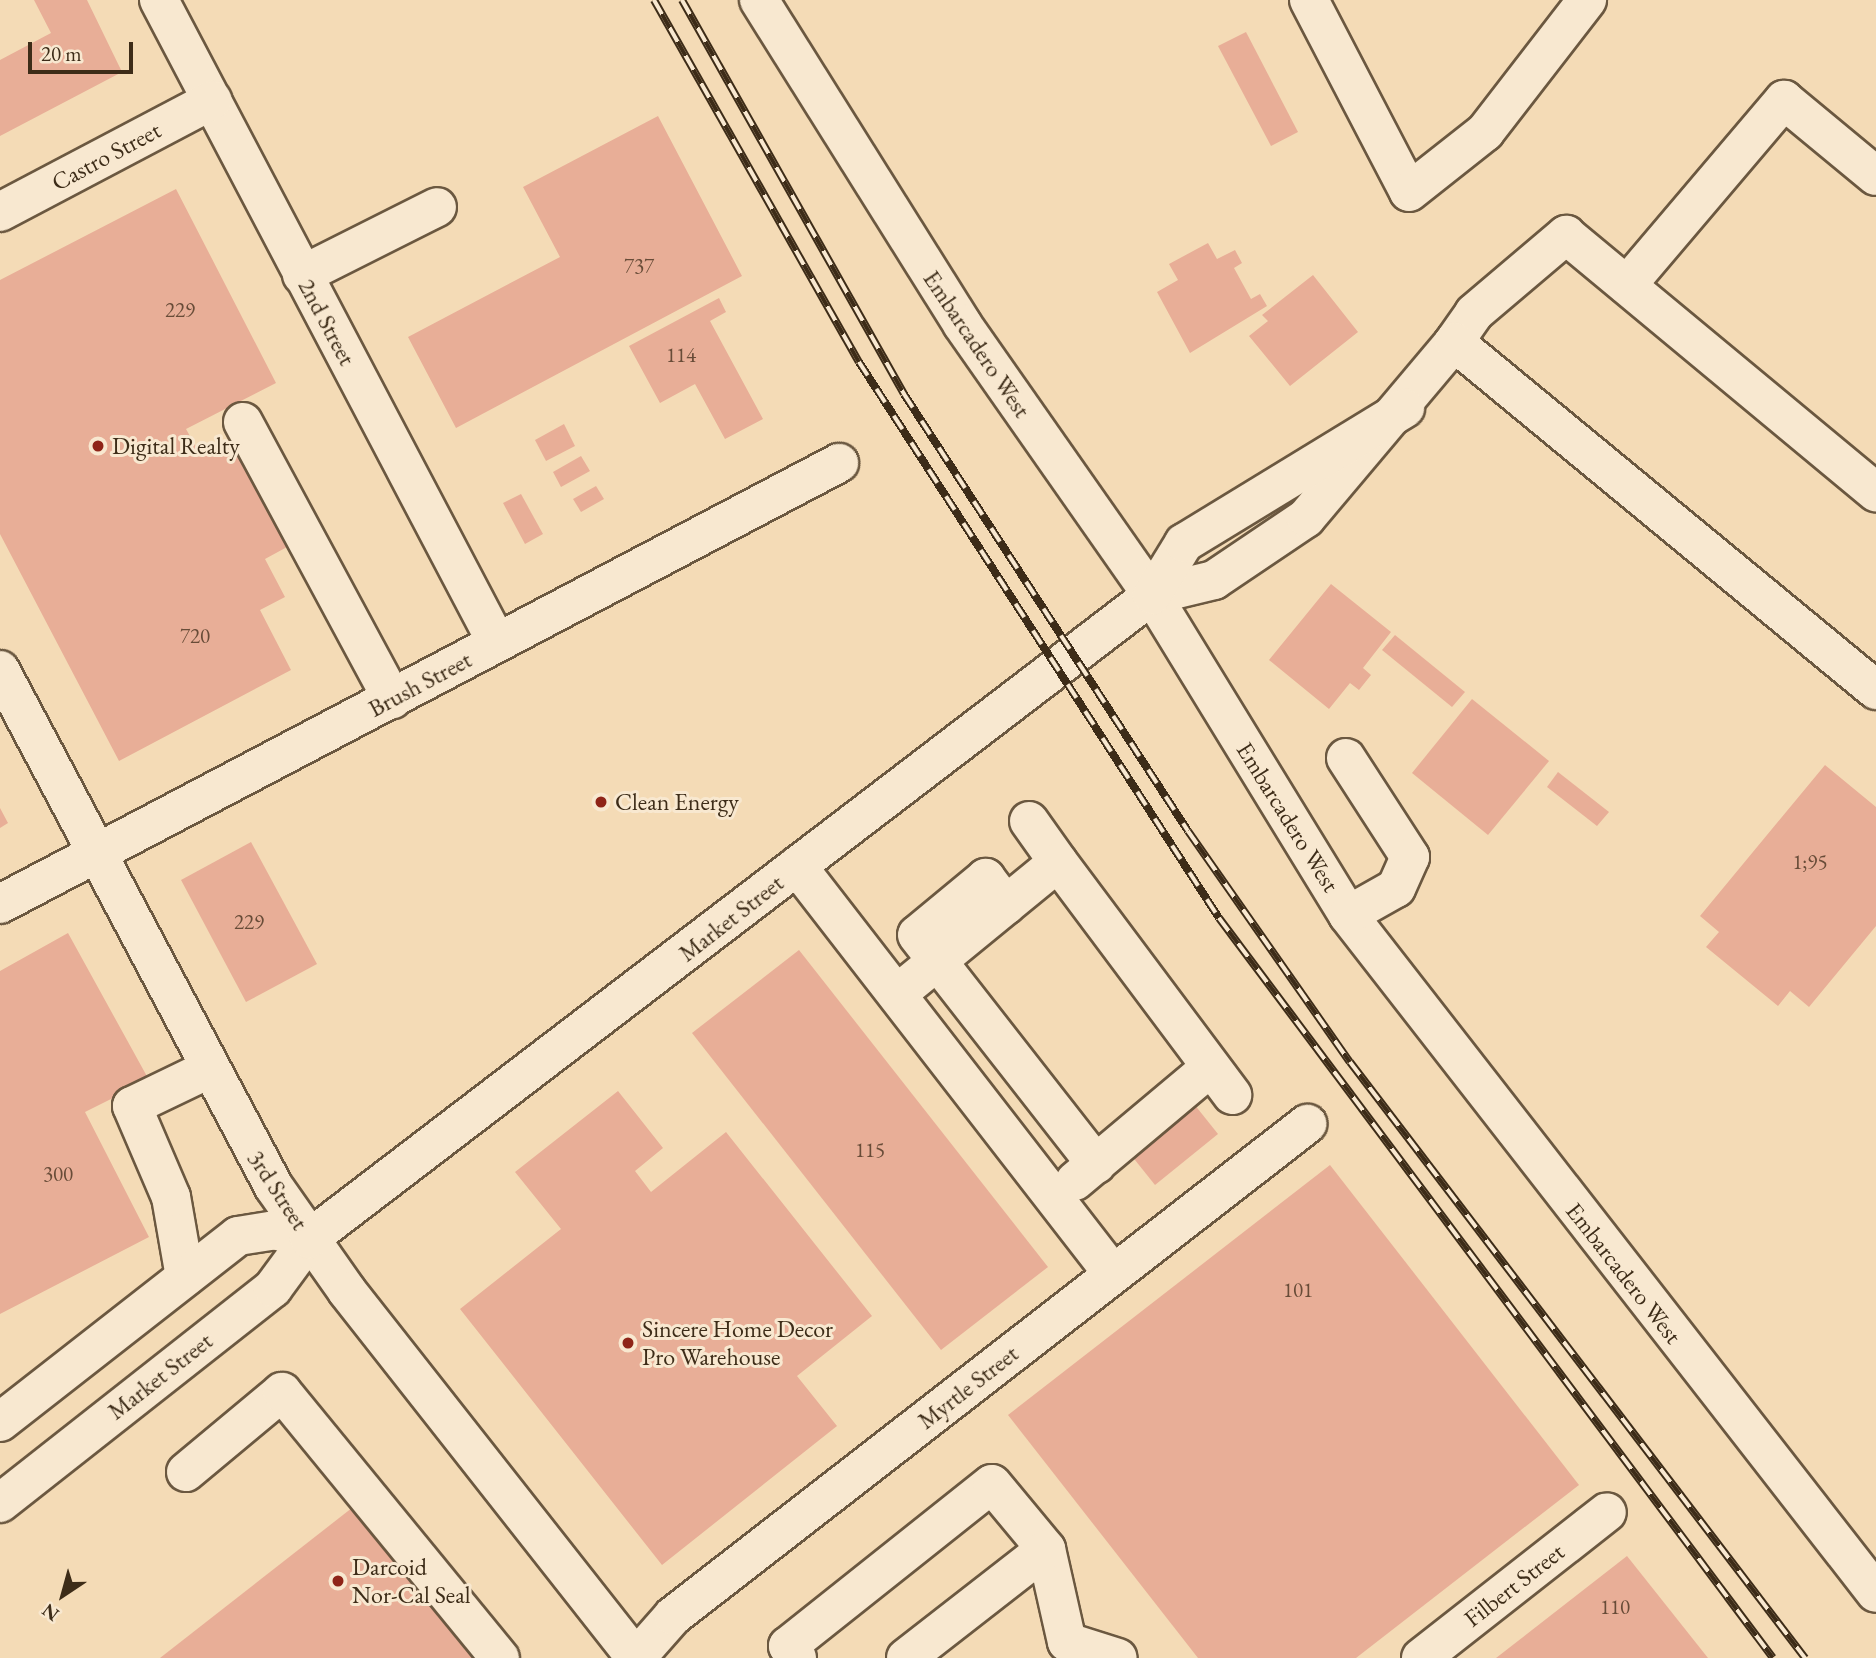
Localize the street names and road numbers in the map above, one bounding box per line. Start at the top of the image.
street label: Castro Street [47,115,165,197]
street label: Embarcadero West [917,265,1037,423]
street label: 2nd Street [292,274,362,370]
street label: Brush Street [364,645,476,723]
street label: Embarcadero West [1230,737,1346,897]
street label: Market Street [673,868,789,968]
street label: 3rd Street [242,1145,314,1235]
street label: Embarcadero West [1560,1197,1688,1349]
street label: Market Street [102,1326,218,1426]
street label: Myrtle Street [912,1339,1024,1435]
street label: Filbert Street [1458,1537,1570,1633]

